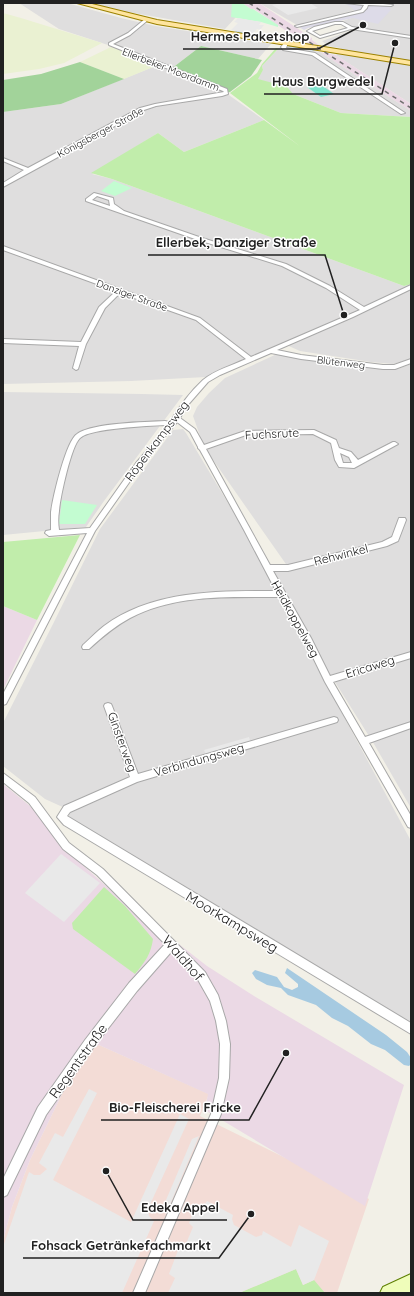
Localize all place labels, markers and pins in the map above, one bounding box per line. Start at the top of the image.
callout: Hermes Paketshop [183,24,318,49]
callout: Haus Burgwedel [264,69,382,94]
callout: Ellerbek, Danziger Straße [148,230,325,255]
callout: Bio-Fleischerei Fricke [101,1095,249,1120]
callout: Edeka Appel [133,1195,227,1220]
callout: Fohsack Getränkefachmarkt [23,1233,219,1258]

